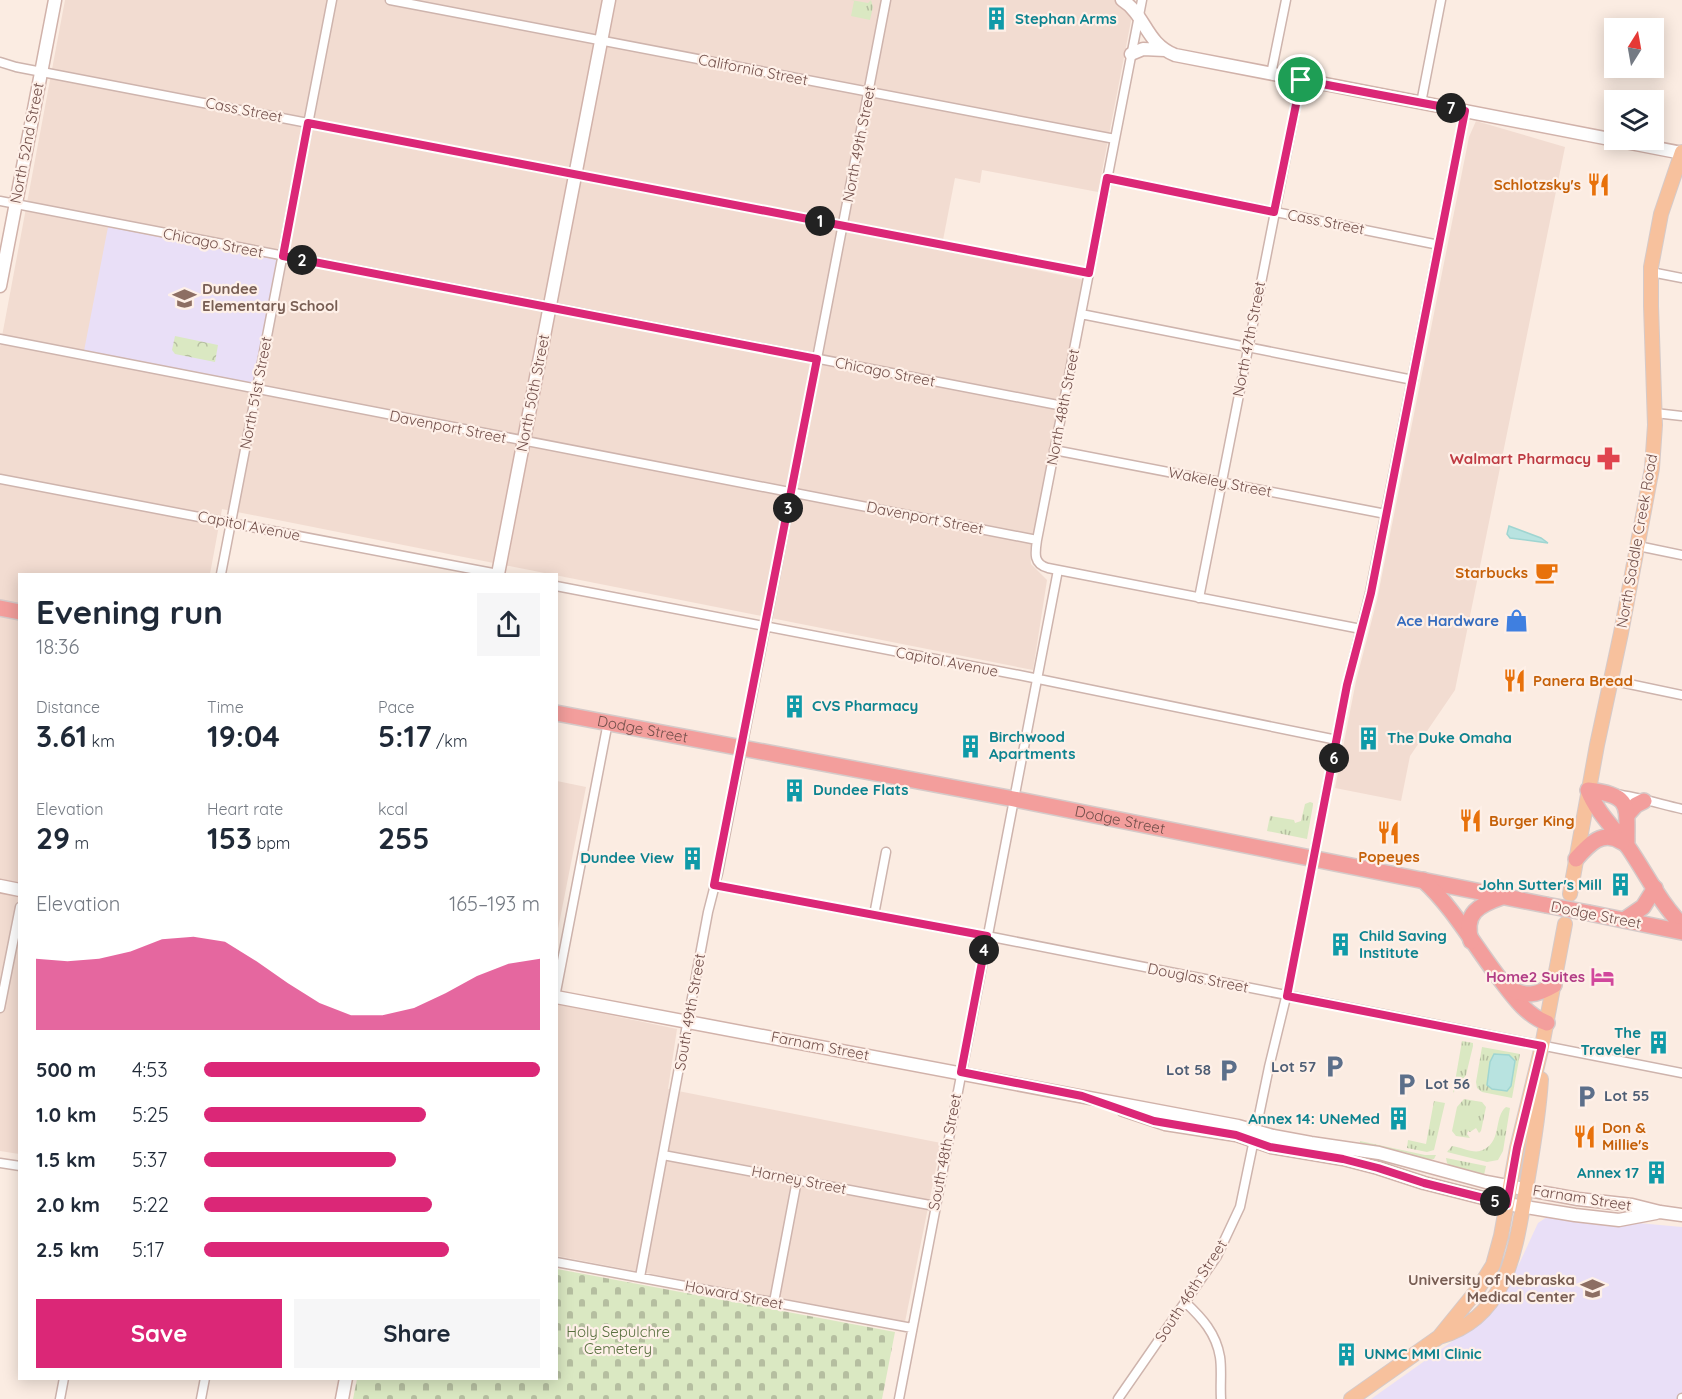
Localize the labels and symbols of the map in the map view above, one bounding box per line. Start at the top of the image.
building icon: Stephan Arms [984,6,1010,32]
place label: Stephan Arms [1015,9,1117,28]
north arrow [1604,18,1664,78]
street label: California Street [697,50,810,89]
pin [1275,54,1326,105]
street label: North 52nd Street [5,81,48,205]
street label: North 49th Street [838,84,879,204]
street label: Cass Street [204,93,284,126]
pin: 7 [1436,93,1466,123]
restaurant icon: Schlotzsky's [1586,172,1612,198]
place label: Schlotzsky's [1494,175,1581,194]
street label: Cass Street [1286,205,1366,238]
pin: 1 [805,206,835,236]
street label: Chicago Street [161,223,265,262]
pin: 2 [287,245,317,275]
place label: Dundee Elementary School [202,279,338,315]
street label: North 47th Street [1228,280,1269,398]
school or university icon: Dundee Elementary School [171,285,197,311]
street label: North 50th Street [512,333,553,453]
street label: North 51st Street [235,335,276,451]
street label: North 48th Street [1042,347,1083,467]
street label: Chicago Street [833,352,937,391]
street label: Davenport Street [388,406,508,447]
pharmacy icon: Walmart Pharmacy [1596,446,1622,472]
place label: Walmart Pharmacy [1450,449,1591,468]
street label: North Saddle Creek Road [1612,452,1661,630]
street label: Wakeley Street [1167,462,1273,501]
pin: 3 [773,493,803,523]
street label: Davenport Street [865,497,985,538]
street label: Capitol Avenue [196,506,302,545]
cafe icon: Starbucks [1533,560,1559,586]
place label: Starbucks [1455,563,1528,582]
shop icon: Ace Hardware [1504,608,1530,634]
place label: Ace Hardware [1397,611,1499,630]
street label: Capitol Avenue [894,642,1000,681]
restaurant icon: Panera Bread [1502,668,1528,694]
place label: Panera Bread [1533,671,1633,690]
building icon: CVS Pharmacy [781,693,807,719]
place label: CVS Pharmacy [812,696,918,715]
street label: Dodge Street [596,711,689,747]
building icon: The Duke Omaha [1356,725,1382,751]
place label: Birchwood Apartments [989,727,1075,763]
place label: The Duke Omaha [1387,728,1512,747]
building icon: Birchwood Apartments [958,733,984,759]
pin: 6 [1319,743,1349,773]
building icon: Dundee Flats [782,777,808,803]
place label: Dundee Flats [813,780,908,799]
street label: Dodge Street [1073,801,1167,838]
restaurant icon: Burger King [1458,808,1484,834]
place label: Burger King [1489,811,1575,830]
restaurant icon: Popeyes [1376,820,1402,846]
building icon: Dundee View [679,845,705,871]
place label: Popeyes [1358,847,1420,866]
place label: Dundee View [580,848,674,867]
building icon: John Sutter's Mill [1607,872,1633,898]
place label: John Sutter's Mill [1479,875,1602,894]
street label: Dodge Street [1549,896,1643,933]
place label: Child Saving Institute [1359,926,1447,962]
building icon: Child Saving Institute [1328,932,1354,958]
pin: 4 [969,935,999,965]
street label: South 49th Street [670,952,709,1072]
street label: Douglas Street [1146,958,1250,997]
hotel icon: Home2 Suites [1590,964,1616,990]
place label: Home2 Suites [1486,967,1585,986]
place label: The Traveler [1580,1023,1641,1059]
street label: Farnam Street [769,1027,871,1064]
building icon: The Traveler [1646,1029,1672,1055]
parking icon: Lot 57 [1321,1054,1347,1080]
parking icon: Lot 58 [1216,1057,1242,1083]
place label: Lot 57 [1271,1057,1316,1076]
place label: Lot 58 [1166,1060,1211,1079]
parking icon: Lot 56 [1394,1071,1420,1097]
place label: Lot 56 [1425,1074,1470,1093]
parking icon: Lot 55 [1573,1083,1599,1109]
place label: Lot 55 [1604,1086,1649,1105]
street label: South 48th Street [924,1092,965,1212]
building icon: Annex 14: UNeMed [1385,1106,1411,1132]
place label: Annex 14: UNeMed [1248,1109,1380,1128]
place label: Don & Millie's [1602,1118,1649,1154]
restaurant icon: Don & Millie's [1571,1124,1597,1150]
building icon: Annex 17 [1644,1160,1670,1186]
street label: Harney Street [750,1161,848,1198]
place label: Annex 17 [1577,1163,1639,1182]
street label: Farnam Street [1531,1180,1633,1215]
pin: 5 [1480,1186,1510,1216]
street label: South 46th Street [1150,1236,1231,1346]
place label: University of Nebraska Medical Center [1408,1270,1575,1306]
street label: Howard Street [683,1276,785,1313]
school or university icon: University of Nebraska Medical Center [1580,1276,1606,1302]
park label: Holy Sepulchre Cemetery [566,1322,670,1358]
building icon: UNMC MMI Clinic [1333,1341,1359,1367]
place label: UNMC MMI Clinic [1364,1344,1482,1363]

